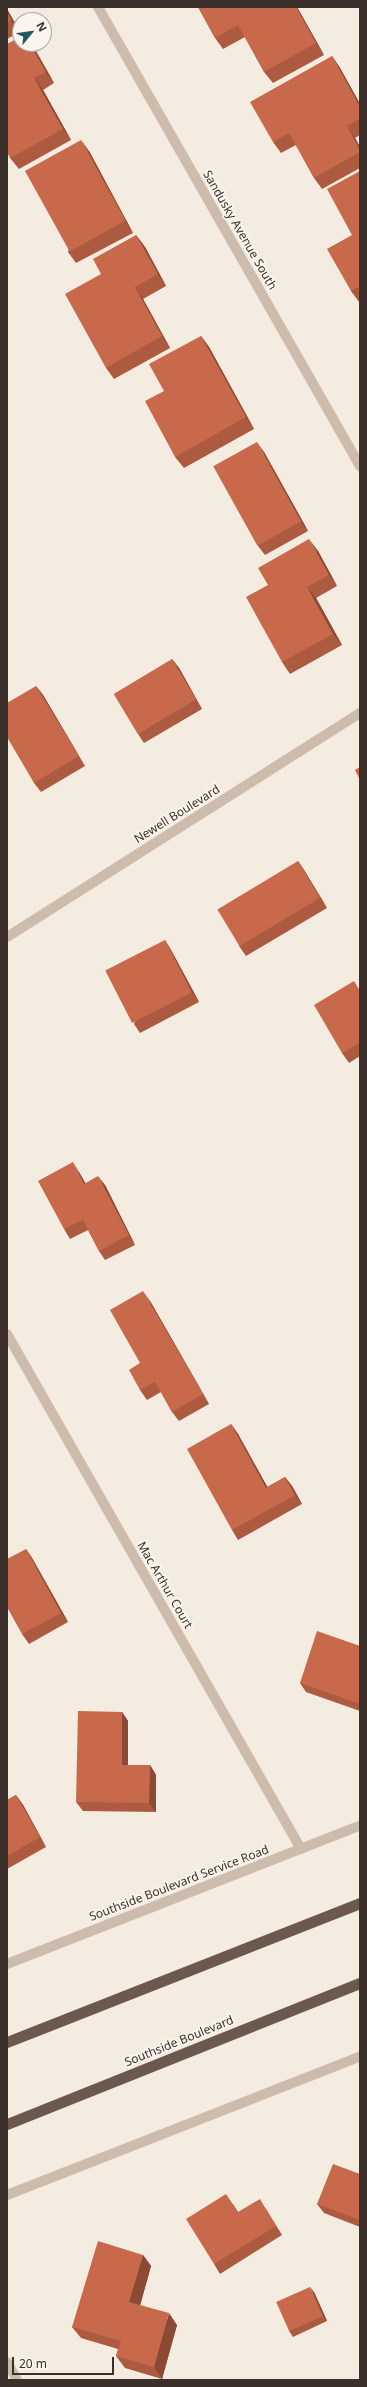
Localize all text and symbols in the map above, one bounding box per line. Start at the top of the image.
north arrow [12,12,52,52]
text: N [33,19,51,34]
street label: Sandusky Avenue South [200,168,280,292]
street label: Newell Boulevard [132,782,222,846]
street label: Mac Arthur Court [134,1539,196,1631]
street label: Southside Boulevard Service Road [87,1842,271,1924]
street label: Southside Boulevard [122,2013,236,2069]
scale bar [14,2349,116,2375]
text: 20 m [19,2355,47,2372]

